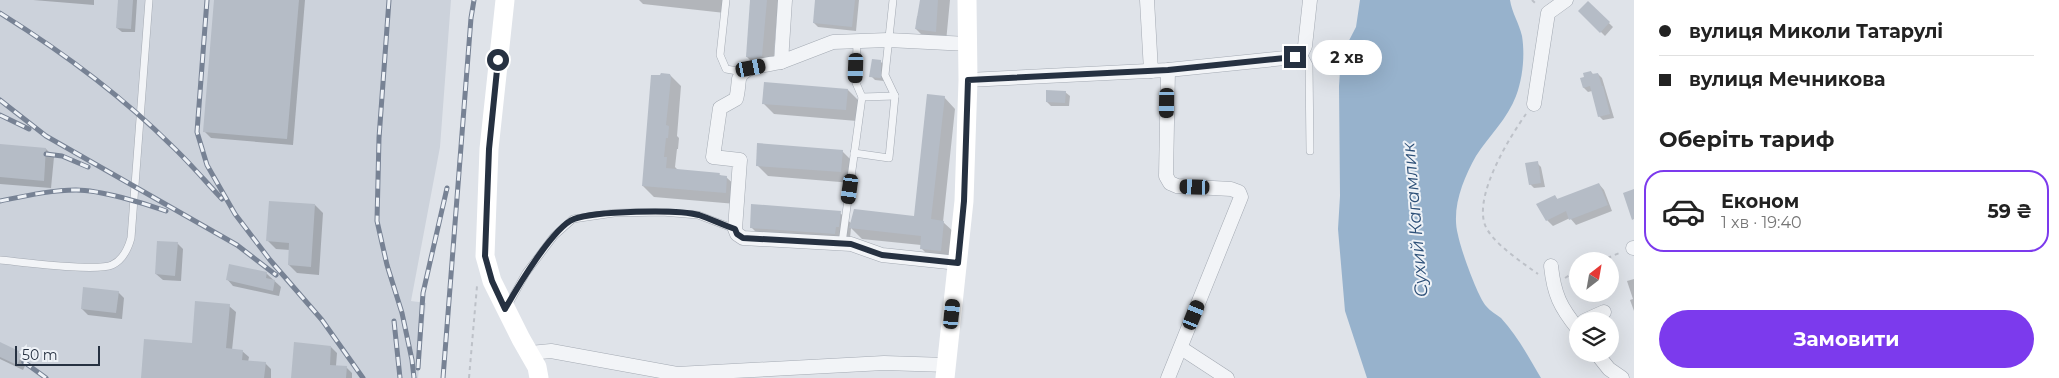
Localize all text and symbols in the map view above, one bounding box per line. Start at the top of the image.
text: вулиця Миколи Татарулі [1689,20,1943,43]
callout: 2 хв [1312,40,1382,74]
route end [1284,46,1306,68]
text: 2 хв [1330,48,1364,67]
route start [487,49,509,71]
car [847,53,864,83]
car [734,58,767,78]
text: вулиця Мечникова [1689,68,1885,91]
car [1159,88,1174,118]
text: Оберіть тариф [1659,126,1834,153]
water label: Сухий Кагамлик [1397,141,1433,298]
car [840,173,859,205]
car [1179,179,1210,195]
icon: car [1661,189,1706,234]
text: Економ [1721,190,1799,213]
text: 59 ₴ [1988,200,2032,223]
text: 1 хв · 19:40 [1721,213,1802,232]
north arrow [1569,252,1619,302]
map controls [1569,252,1619,362]
car [942,298,961,330]
car [1181,298,1206,332]
button: Замовити [1659,310,2034,368]
button: layers [1569,312,1619,362]
scale bar [15,343,100,366]
text: 50 m [22,346,58,364]

